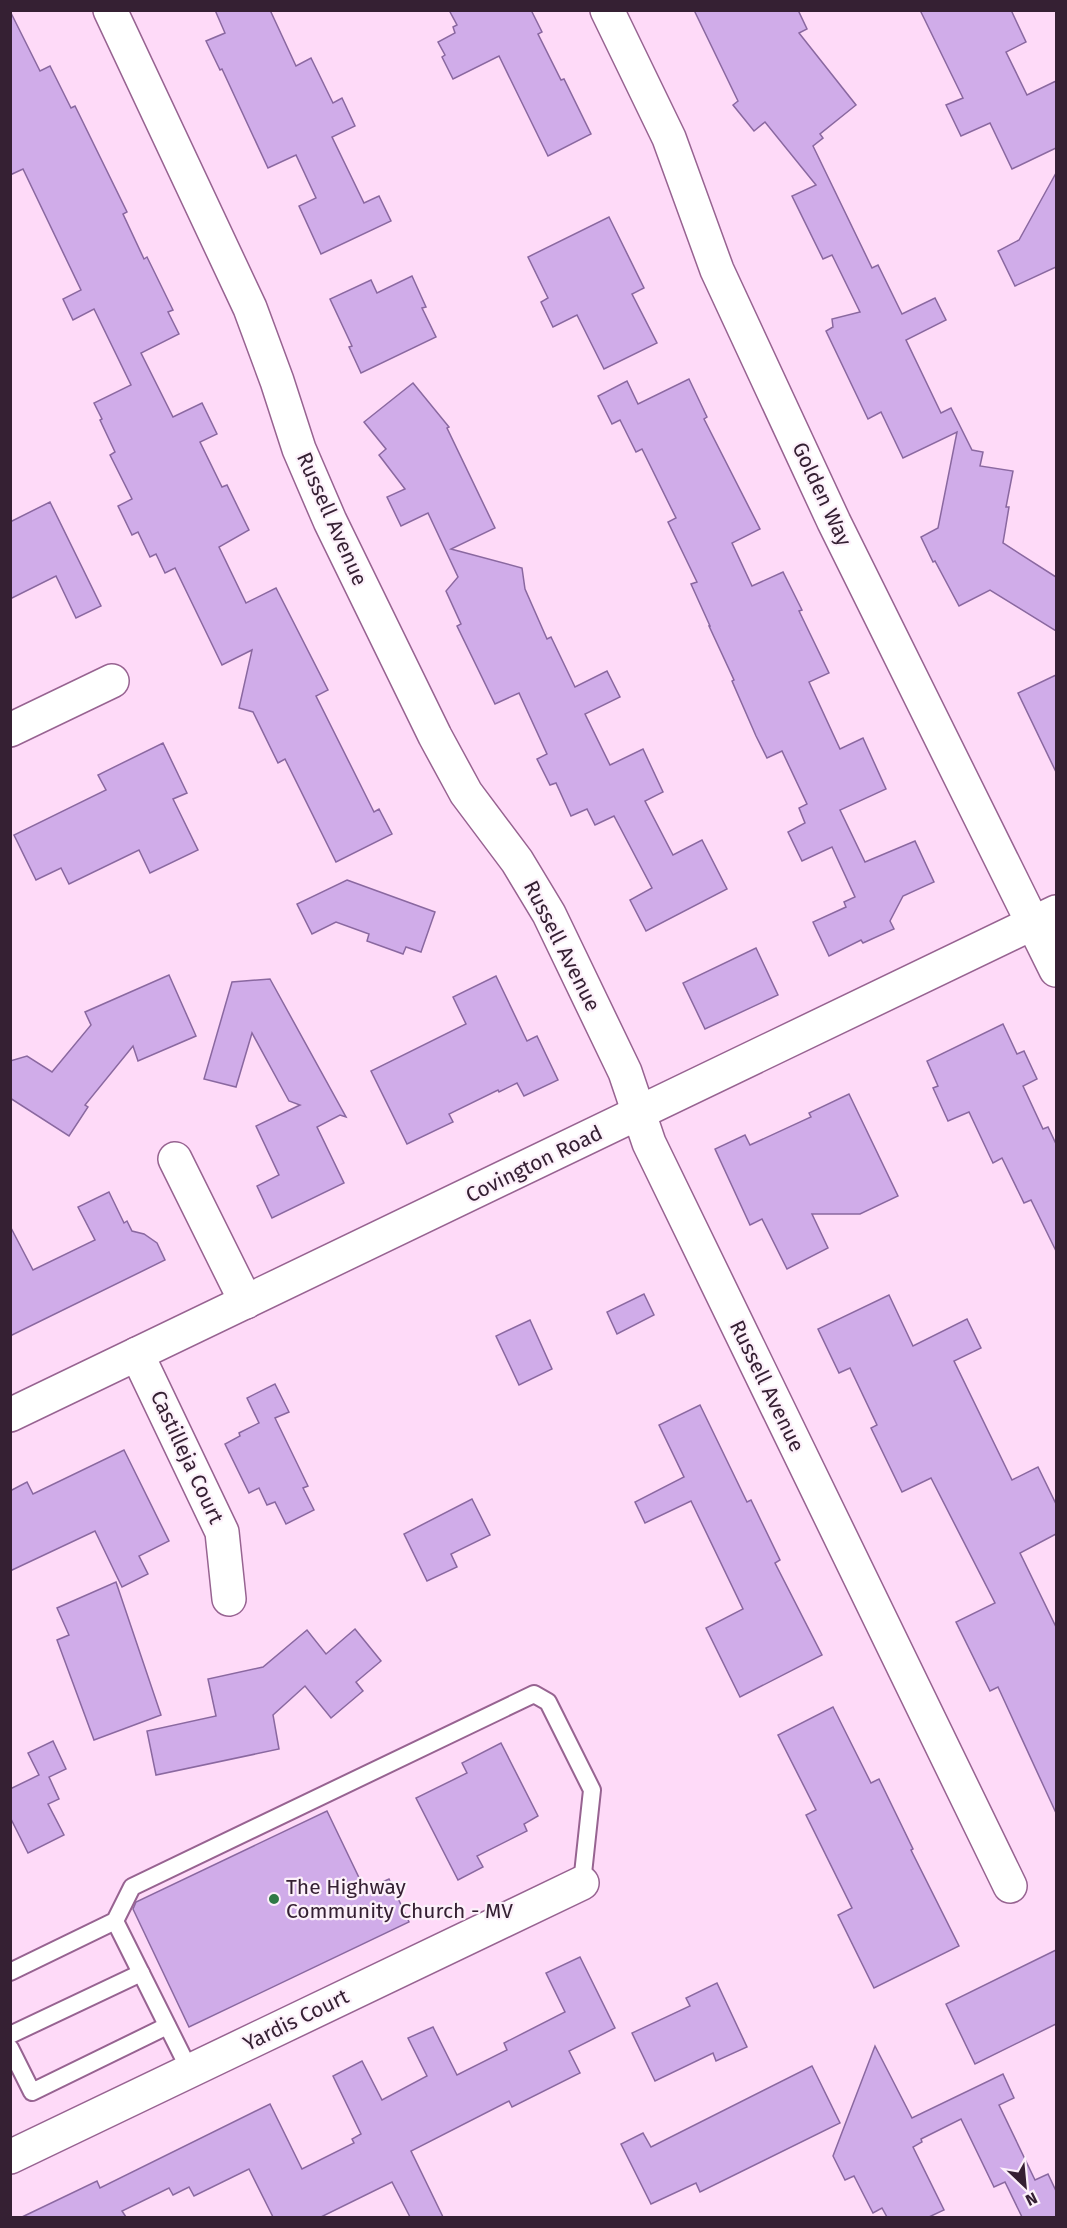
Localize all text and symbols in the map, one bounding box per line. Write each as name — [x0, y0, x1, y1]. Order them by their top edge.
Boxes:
street label: Golden Way — [787, 438, 858, 551]
street label: Russell Avenue — [291, 448, 373, 590]
street label: Russell Avenue — [518, 876, 606, 1016]
street label: Covington Road — [461, 1120, 607, 1208]
street label: Russell Avenue — [724, 1316, 810, 1456]
street label: Castilleja Court — [145, 1386, 229, 1528]
place label: The Highway Community Church - MV — [286, 1874, 513, 1924]
marker: The Highway Community Church - MV — [267, 1892, 281, 1906]
street label: Yardis Court — [239, 1983, 353, 2057]
north arrow — [995, 2156, 1055, 2216]
text: N — [1022, 2188, 1040, 2210]

